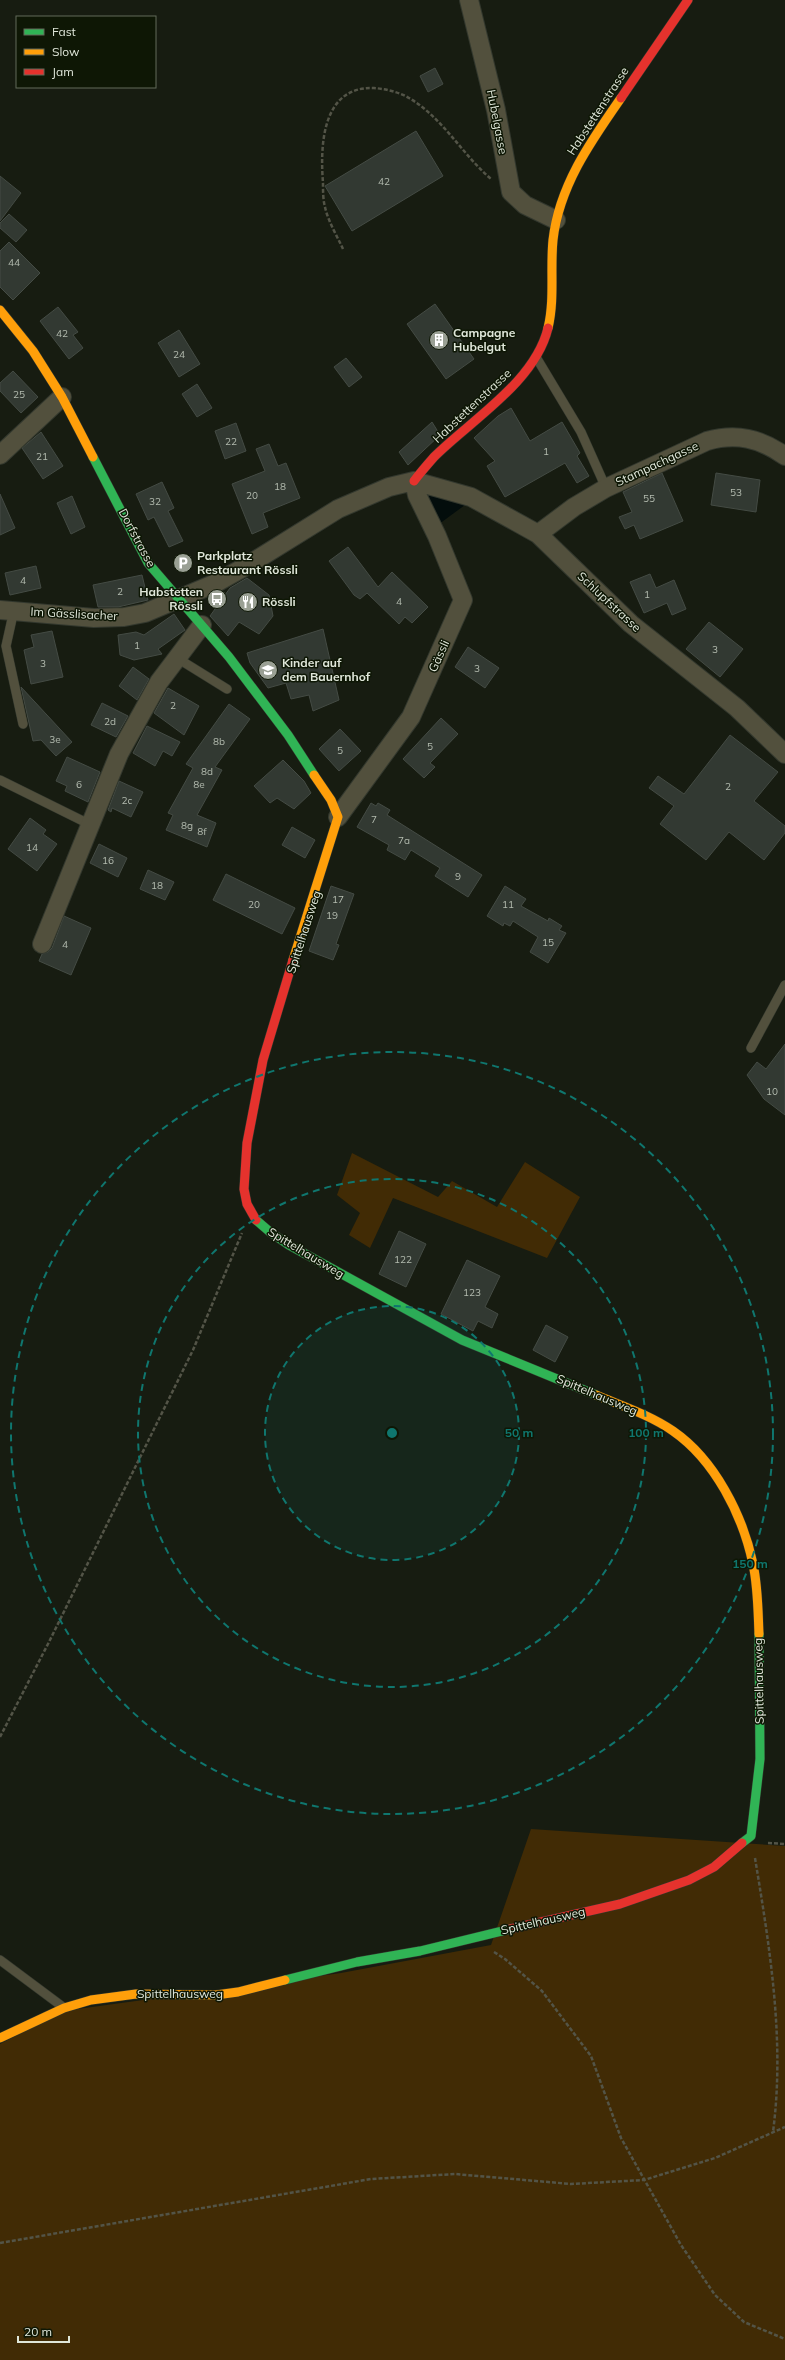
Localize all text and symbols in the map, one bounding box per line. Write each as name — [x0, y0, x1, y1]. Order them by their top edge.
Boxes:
legend — [16, 16, 156, 88]
text: Fast — [52, 24, 76, 39]
text: Slow — [52, 44, 80, 59]
text: Jam — [52, 64, 74, 79]
street label: Habstettenstrasse — [564, 64, 632, 158]
street label: Hubelgasse — [484, 88, 511, 156]
house number: 42 — [378, 175, 390, 188]
house number: 44 — [8, 256, 20, 269]
place label: Campagne Hubelgut — [453, 325, 516, 354]
house number: 42 — [56, 327, 68, 340]
building icon: Campagne Hubelgut — [428, 329, 450, 351]
house number: 24 — [173, 348, 185, 361]
street label: Habstettenstrasse — [429, 365, 514, 446]
house number: 25 — [13, 388, 25, 401]
house number: 22 — [225, 435, 237, 448]
street label: Stampachgasse — [613, 438, 701, 489]
house number: 1 — [543, 445, 549, 458]
house number: 21 — [36, 450, 48, 463]
house number: 18 — [274, 480, 286, 493]
house number: 53 — [730, 486, 742, 499]
house number: 20 — [246, 489, 258, 502]
house number: 55 — [643, 492, 655, 505]
house number: 32 — [149, 495, 161, 508]
street label: Dorfstrasse — [116, 506, 159, 570]
place label: Parkplatz Restaurant Rössli — [197, 548, 298, 577]
parking icon: Parkplatz Restaurant Rössli — [172, 552, 194, 574]
street label: Schlupfstrasse — [574, 568, 644, 635]
house number: 4 — [20, 574, 26, 587]
place label: Habstetten Rössli — [139, 584, 203, 613]
house number: 2 — [117, 585, 123, 598]
bus stop icon: Habstetten Rössli — [206, 588, 228, 610]
house number: 1 — [644, 588, 650, 601]
restaurant icon: Rössli — [237, 591, 259, 613]
place label: Rössli — [262, 594, 296, 609]
house number: 4 — [396, 595, 402, 608]
street label: Im Gässlisacher — [30, 604, 119, 623]
street label: Gässli — [425, 637, 452, 674]
house number: 1 — [134, 639, 140, 652]
house number: 3 — [712, 643, 718, 656]
place label: Kinder auf dem Bauernhof — [282, 655, 371, 684]
house number: 3 — [40, 657, 46, 670]
school or university icon: Kinder auf dem Bauernhof — [257, 659, 279, 681]
house number: 3 — [474, 662, 480, 675]
house number: 2 — [170, 699, 176, 712]
house number: 2d — [104, 715, 116, 728]
house number: 3e — [49, 733, 61, 746]
house number: 8b — [213, 735, 225, 748]
house number: 5 — [427, 740, 433, 753]
house number: 5 — [337, 744, 343, 757]
house number: 8d — [201, 765, 213, 778]
house number: 6 — [76, 778, 82, 791]
house number: 8e — [193, 778, 205, 791]
house number: 2 — [725, 780, 731, 793]
house number: 2c — [122, 794, 133, 807]
house number: 7 — [371, 813, 377, 826]
house number: 8g — [181, 819, 193, 832]
house number: 8f — [197, 825, 207, 838]
house number: 7a — [398, 834, 410, 847]
house number: 14 — [26, 841, 38, 854]
house number: 16 — [102, 854, 114, 867]
house number: 9 — [455, 870, 461, 883]
house number: 18 — [151, 879, 163, 892]
street label: Spittelhausweg — [283, 889, 324, 975]
house number: 17 — [332, 893, 344, 906]
house number: 20 — [248, 898, 260, 911]
house number: 11 — [502, 898, 514, 911]
house number: 19 — [326, 909, 338, 922]
house number: 15 — [542, 936, 554, 949]
house number: 4 — [62, 938, 68, 951]
house number: 10 — [766, 1085, 778, 1098]
street label: Spittelhausweg — [265, 1224, 347, 1281]
house number: 122 — [394, 1253, 412, 1266]
house number: 123 — [463, 1286, 481, 1299]
street label: Spittelhausweg — [555, 1371, 640, 1418]
text: 50 m — [505, 1425, 533, 1440]
text: 100 m — [628, 1425, 664, 1440]
centre of rings — [385, 1426, 399, 1440]
text: 150 m — [732, 1556, 768, 1571]
street label: Spittelhausweg — [750, 1638, 767, 1724]
street label: Spittelhausweg — [499, 1904, 587, 1938]
street label: Spittelhausweg — [137, 1986, 223, 2001]
scale bar — [18, 2318, 69, 2344]
text: 20 m — [24, 2324, 52, 2339]

